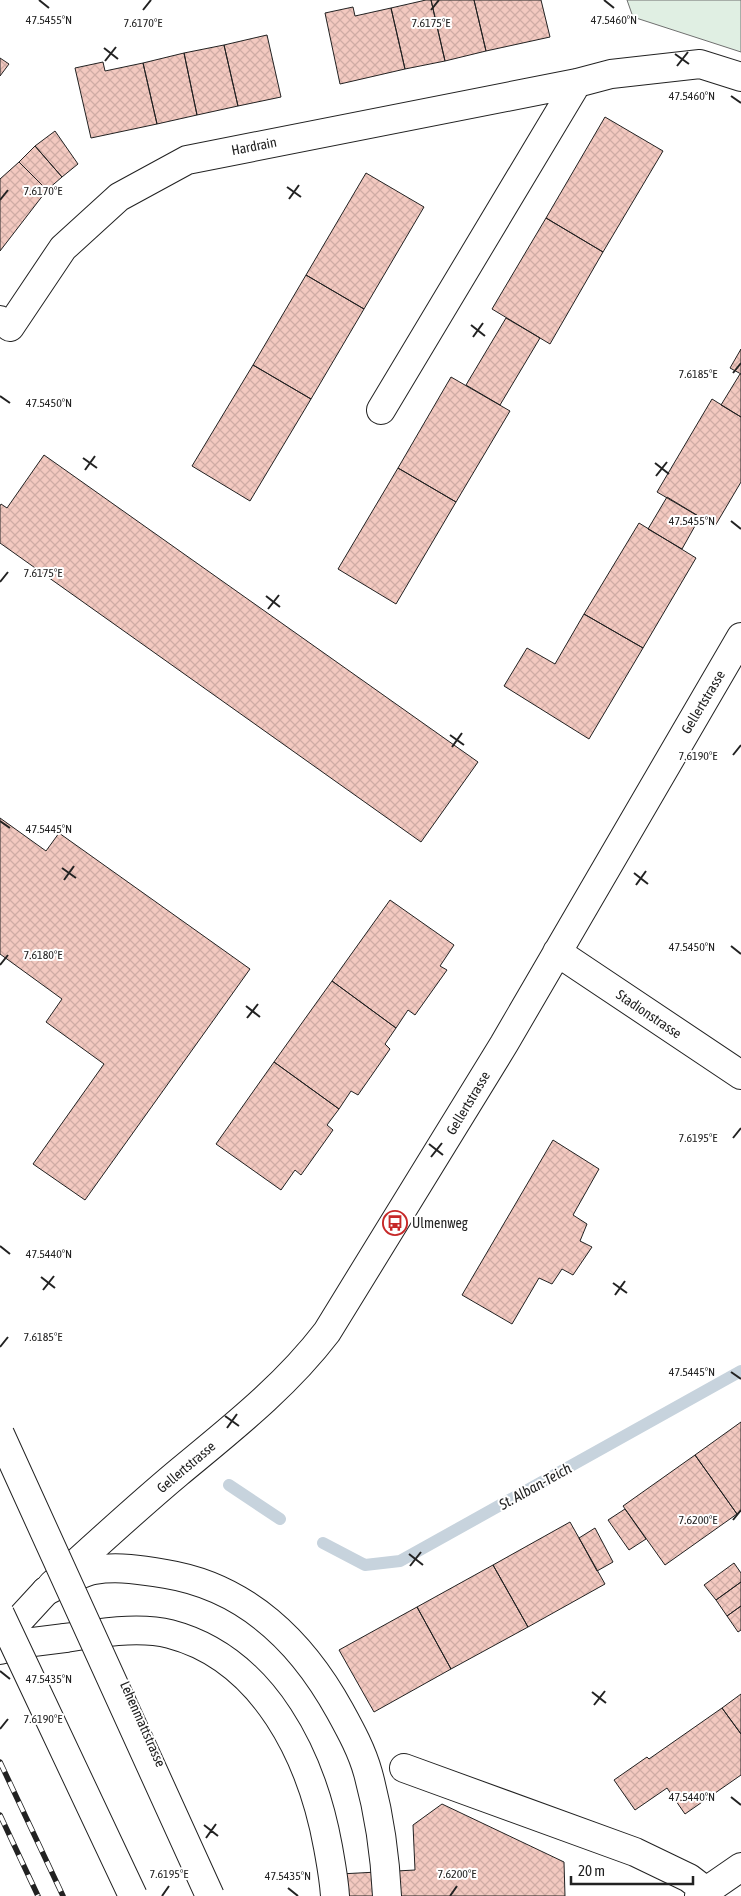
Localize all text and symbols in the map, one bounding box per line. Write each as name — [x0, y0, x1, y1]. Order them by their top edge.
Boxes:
text: 47.5455°N — [26, 13, 72, 27]
text: 47.5460°N — [591, 13, 637, 27]
text: 7.6170°E — [124, 16, 162, 30]
text: 7.6175°E — [412, 16, 450, 30]
text: 47.5460°N — [669, 89, 715, 103]
street label: Hardrain — [230, 134, 278, 158]
text: 7.6170°E — [24, 184, 62, 198]
text: 7.6185°E — [679, 367, 717, 381]
text: 47.5450°N — [26, 396, 72, 410]
text: 47.5455°N — [669, 514, 715, 528]
text: 7.6175°E — [24, 566, 62, 580]
street label: Gellertstrasse — [678, 667, 728, 737]
text: 7.6190°E — [679, 749, 717, 763]
text: 47.5445°N — [26, 822, 72, 836]
text: 47.5450°N — [669, 940, 715, 954]
text: 7.6180°E — [24, 948, 62, 962]
street label: Stadionstrasse — [613, 986, 685, 1042]
street label: Gellertstrasse — [443, 1068, 493, 1138]
text: 7.6195°E — [679, 1131, 717, 1145]
bus stop icon: Ulmenweg — [382, 1210, 408, 1236]
place label: Ulmenweg — [412, 1215, 468, 1231]
text: 47.5440°N — [26, 1247, 72, 1261]
text: 7.6185°E — [24, 1330, 62, 1344]
text: 47.5445°N — [669, 1365, 715, 1379]
street label: Gellertstrasse — [154, 1438, 218, 1496]
water label: St. Alban-Teich — [495, 1459, 574, 1513]
text: 7.6200°E — [679, 1513, 717, 1527]
text: 47.5435°N — [26, 1672, 72, 1686]
street label: Lehenmattstrasse — [117, 1679, 169, 1769]
text: 7.6190°E — [24, 1712, 62, 1726]
text: 47.5440°N — [669, 1790, 715, 1804]
scale bar — [571, 1854, 694, 1886]
text: 20 m — [578, 1862, 605, 1879]
text: 7.6195°E — [150, 1867, 188, 1881]
text: 7.6200°E — [438, 1867, 476, 1881]
text: 47.5435°N — [265, 1869, 311, 1883]

